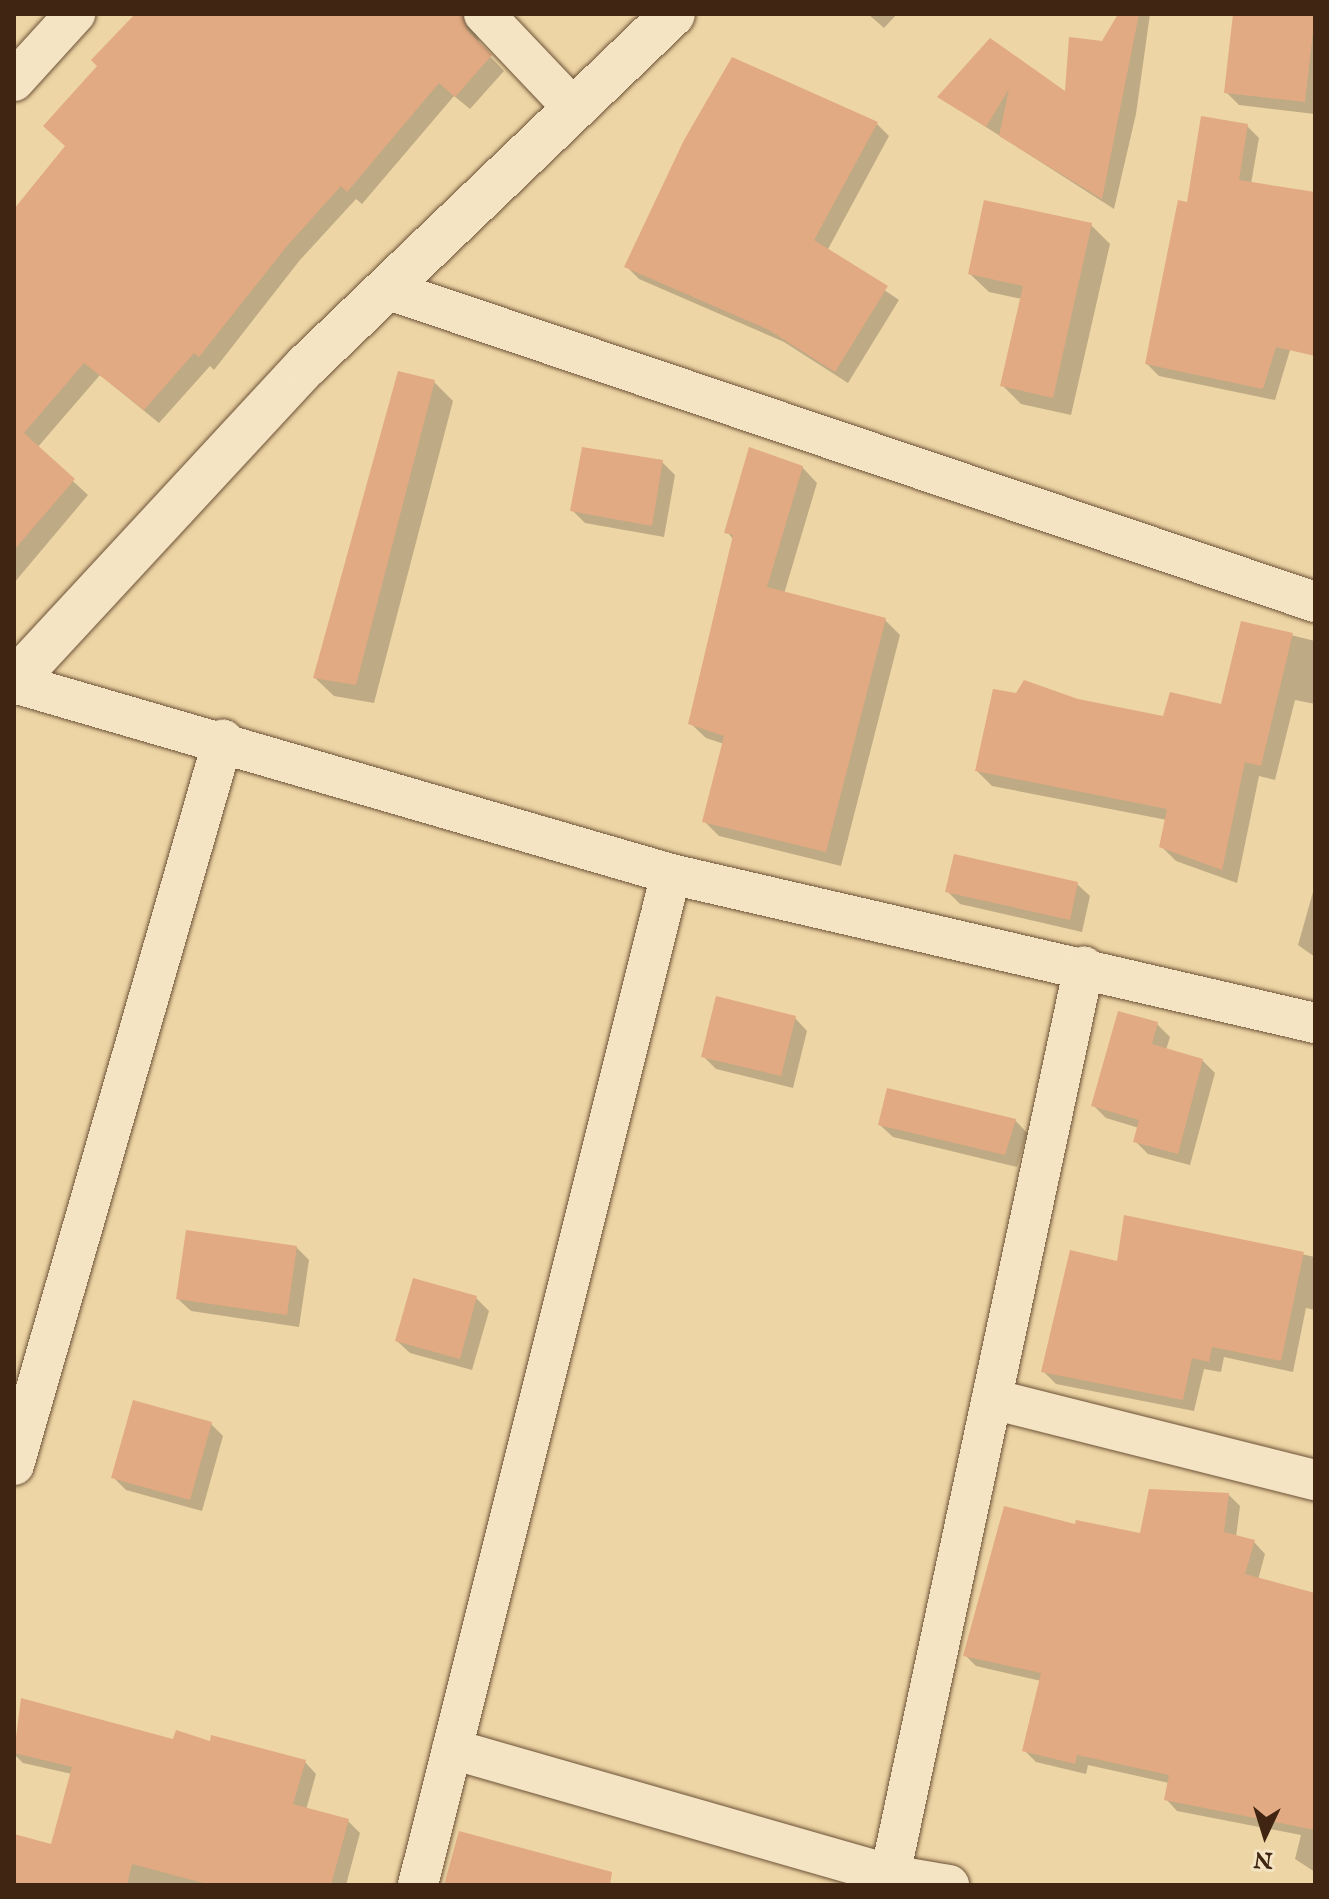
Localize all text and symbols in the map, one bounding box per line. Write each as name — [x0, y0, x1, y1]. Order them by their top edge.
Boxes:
north arrow — [1225, 1795, 1305, 1875]
text: N — [1253, 1844, 1274, 1874]

